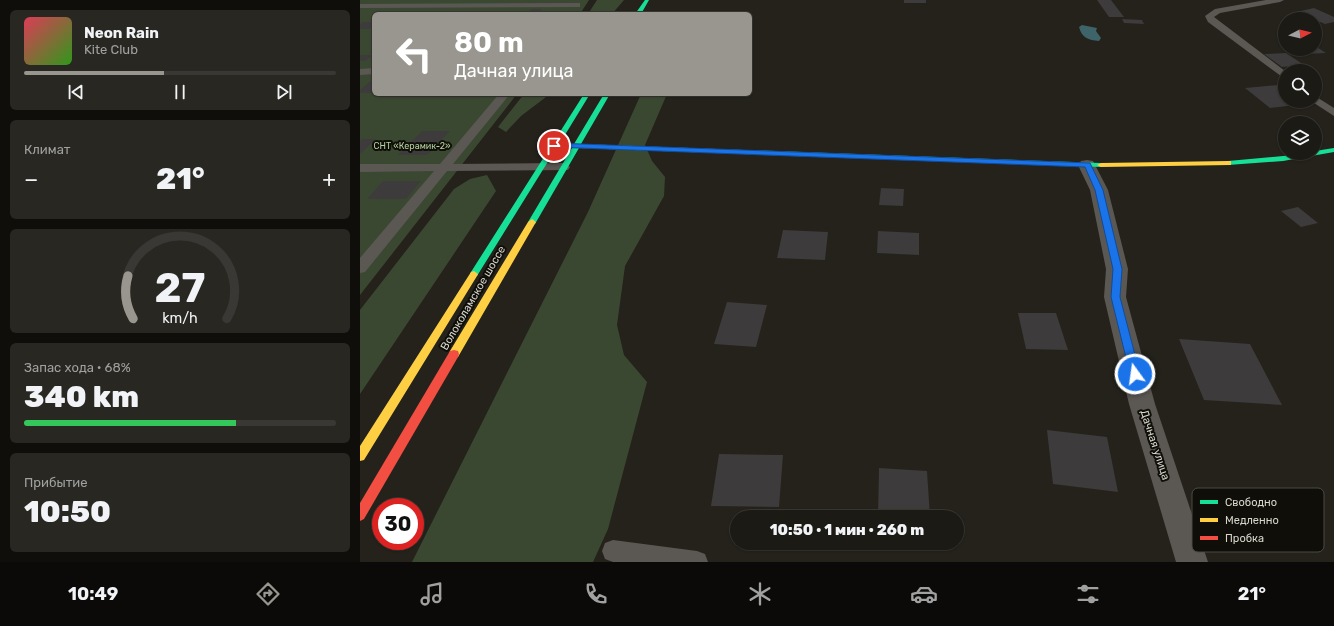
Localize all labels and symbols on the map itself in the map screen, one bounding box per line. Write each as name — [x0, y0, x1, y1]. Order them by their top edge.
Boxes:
north arrow — [1278, 12, 1322, 56]
pin — [537, 129, 571, 163]
park label: СНТ «Керамик-2» — [374, 141, 451, 151]
street label: Волоколамское шоссе — [438, 244, 508, 352]
position arrow — [1114, 353, 1156, 395]
street label: Дачная улица — [1138, 408, 1172, 482]
legend — [1192, 488, 1324, 552]
text: Свободно — [1225, 496, 1277, 509]
speed limit sign: 30 — [372, 498, 424, 550]
text: Медленно — [1225, 514, 1279, 527]
text: Пробка — [1225, 532, 1264, 545]

